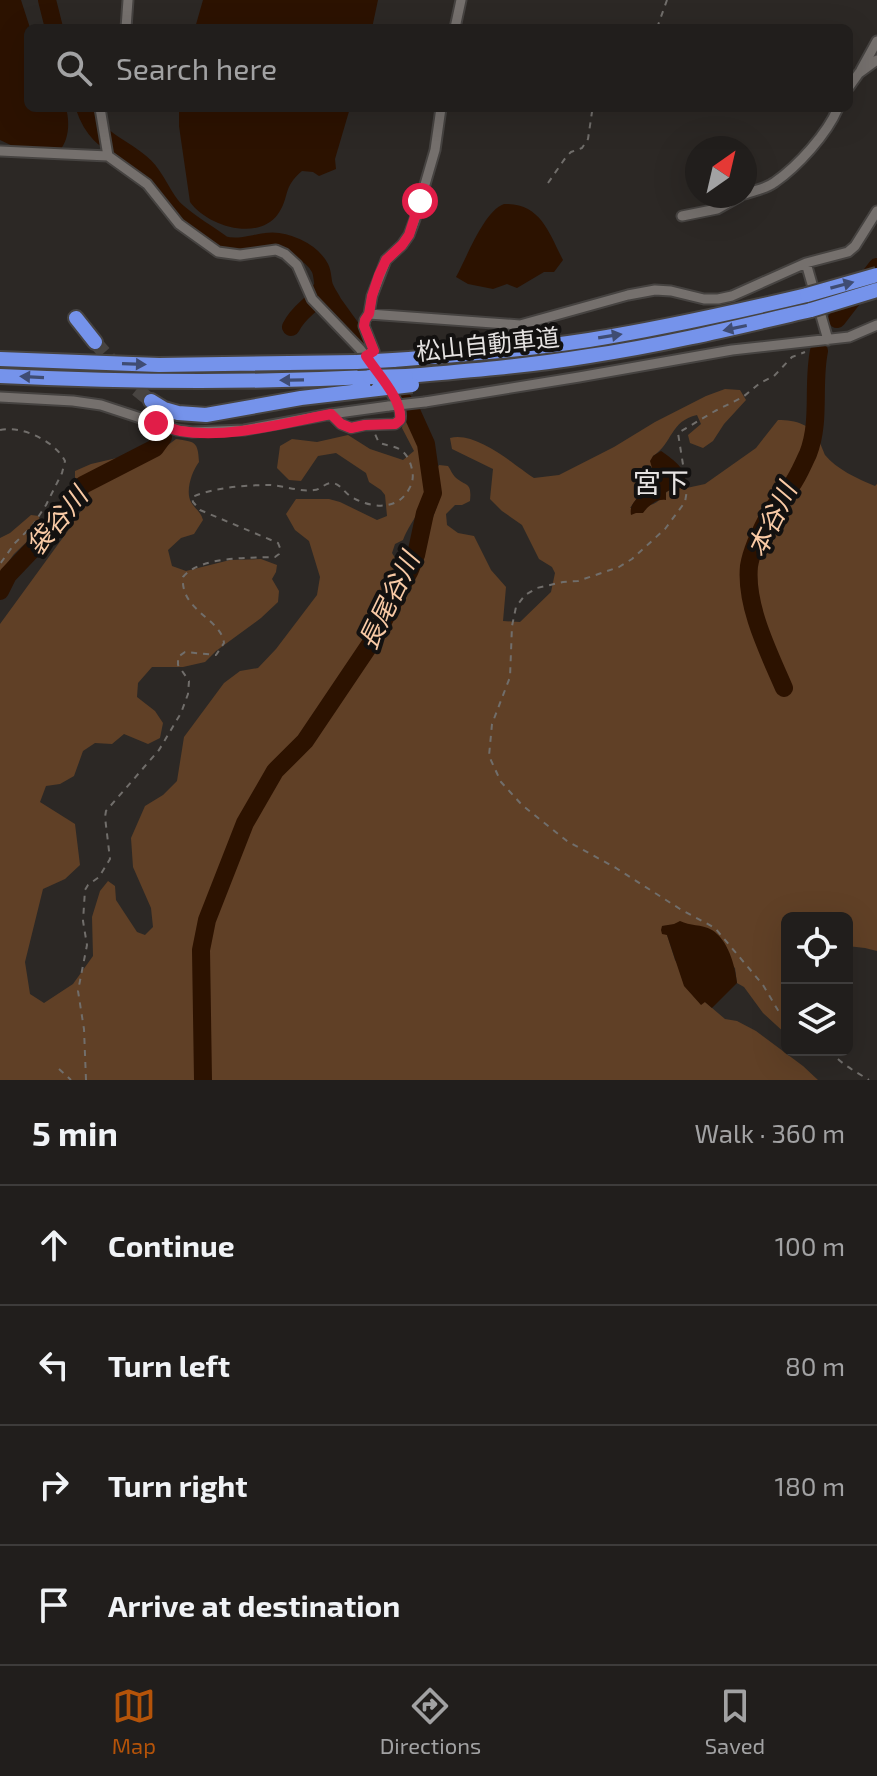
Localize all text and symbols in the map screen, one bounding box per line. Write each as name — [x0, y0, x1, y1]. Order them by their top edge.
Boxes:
search box — [24, 24, 853, 112]
icon: search — [52, 46, 96, 90]
text: Search here — [116, 50, 277, 86]
north arrow — [685, 136, 757, 208]
route start — [402, 183, 438, 219]
one-way arrow — [829, 279, 854, 291]
street label: 松山自動車道 — [415, 322, 561, 365]
one-way arrow — [723, 322, 748, 335]
one-way arrow — [598, 330, 623, 342]
one-way arrow — [122, 358, 147, 371]
one-way arrow — [19, 371, 44, 384]
one-way arrow — [279, 374, 304, 387]
route end — [138, 405, 174, 441]
district label: 宮下 — [633, 465, 689, 499]
water label: 本谷川 — [740, 475, 803, 561]
water label: 袋谷川 — [19, 478, 95, 560]
water label: 長尾谷川 — [351, 544, 426, 654]
map controls — [781, 912, 853, 1056]
button: locate — [781, 912, 853, 984]
button: layers — [781, 984, 853, 1056]
text: 5 min — [32, 1112, 118, 1153]
text: Walk · 360 m — [694, 1117, 845, 1148]
icon: ahead — [32, 1223, 76, 1267]
text: Continue — [108, 1227, 235, 1263]
text: 100 m — [775, 1230, 845, 1261]
icon: left — [32, 1343, 76, 1387]
text: Turn left — [108, 1347, 230, 1383]
text: 80 m — [785, 1350, 845, 1381]
icon: right — [32, 1463, 76, 1507]
text: Turn right — [108, 1467, 248, 1503]
text: 180 m — [775, 1470, 845, 1501]
icon: arrive — [32, 1583, 76, 1627]
text: Arrive at destination — [108, 1587, 400, 1623]
tab: Map — [112, 1684, 156, 1758]
tab: Directions — [380, 1684, 481, 1758]
tab: Saved — [705, 1684, 765, 1758]

